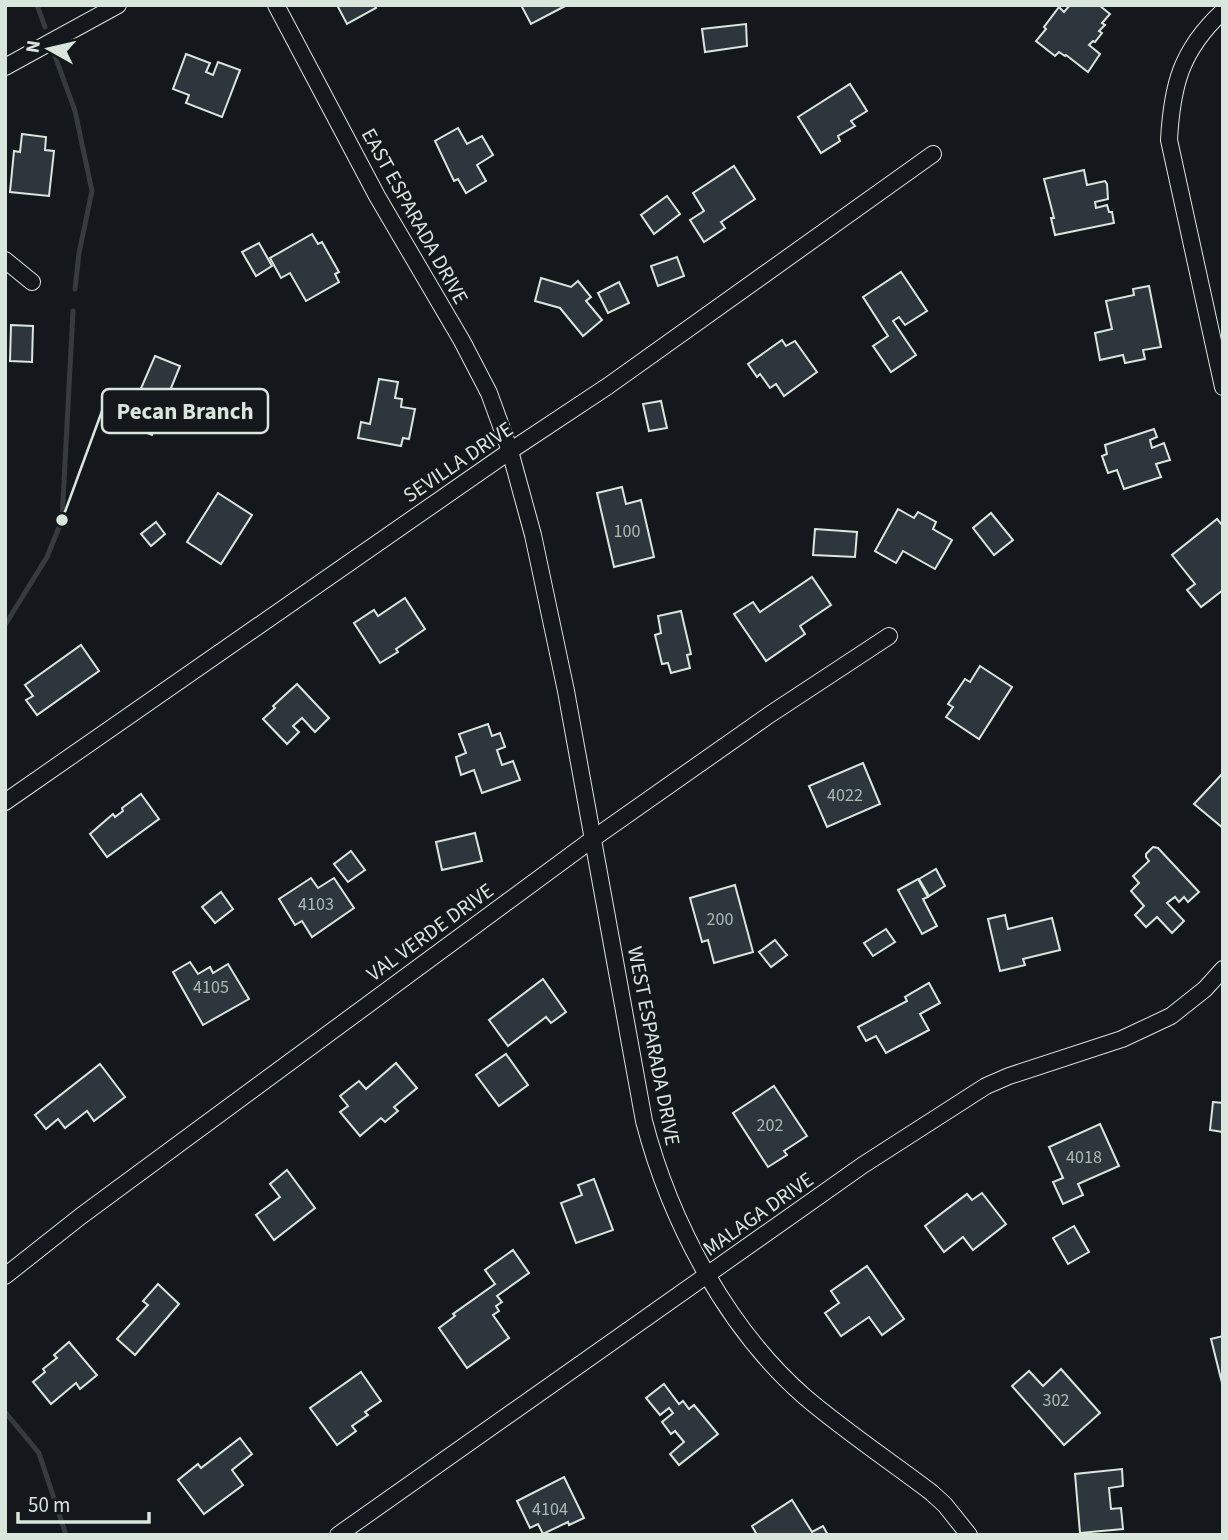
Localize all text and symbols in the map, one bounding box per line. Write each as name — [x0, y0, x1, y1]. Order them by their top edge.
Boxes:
north arrow — [14, 14, 84, 84]
text: N — [19, 39, 48, 55]
street label: EAST ESPARADA DRIVE — [354, 123, 476, 309]
callout: Pecan Branch — [102, 389, 268, 433]
text: Pecan Branch — [116, 395, 254, 428]
street label: SEVILLA DRIVE — [397, 414, 519, 510]
house number: 100 — [614, 519, 640, 544]
house number: 4022 — [827, 783, 863, 808]
street label: VAL VERDE DRIVE — [360, 876, 500, 988]
house number: 4103 — [298, 892, 334, 917]
house number: 200 — [707, 907, 733, 932]
street label: WEST ESPARADA DRIVE — [620, 944, 688, 1148]
house number: 4105 — [193, 975, 229, 1000]
house number: 202 — [757, 1113, 783, 1138]
house number: 4018 — [1066, 1145, 1102, 1170]
street label: MALAGA DRIVE — [697, 1165, 819, 1263]
house number: 302 — [1043, 1388, 1069, 1413]
scale bar — [18, 1480, 149, 1524]
text: 50 m — [28, 1490, 70, 1520]
house number: 4104 — [532, 1497, 568, 1522]

